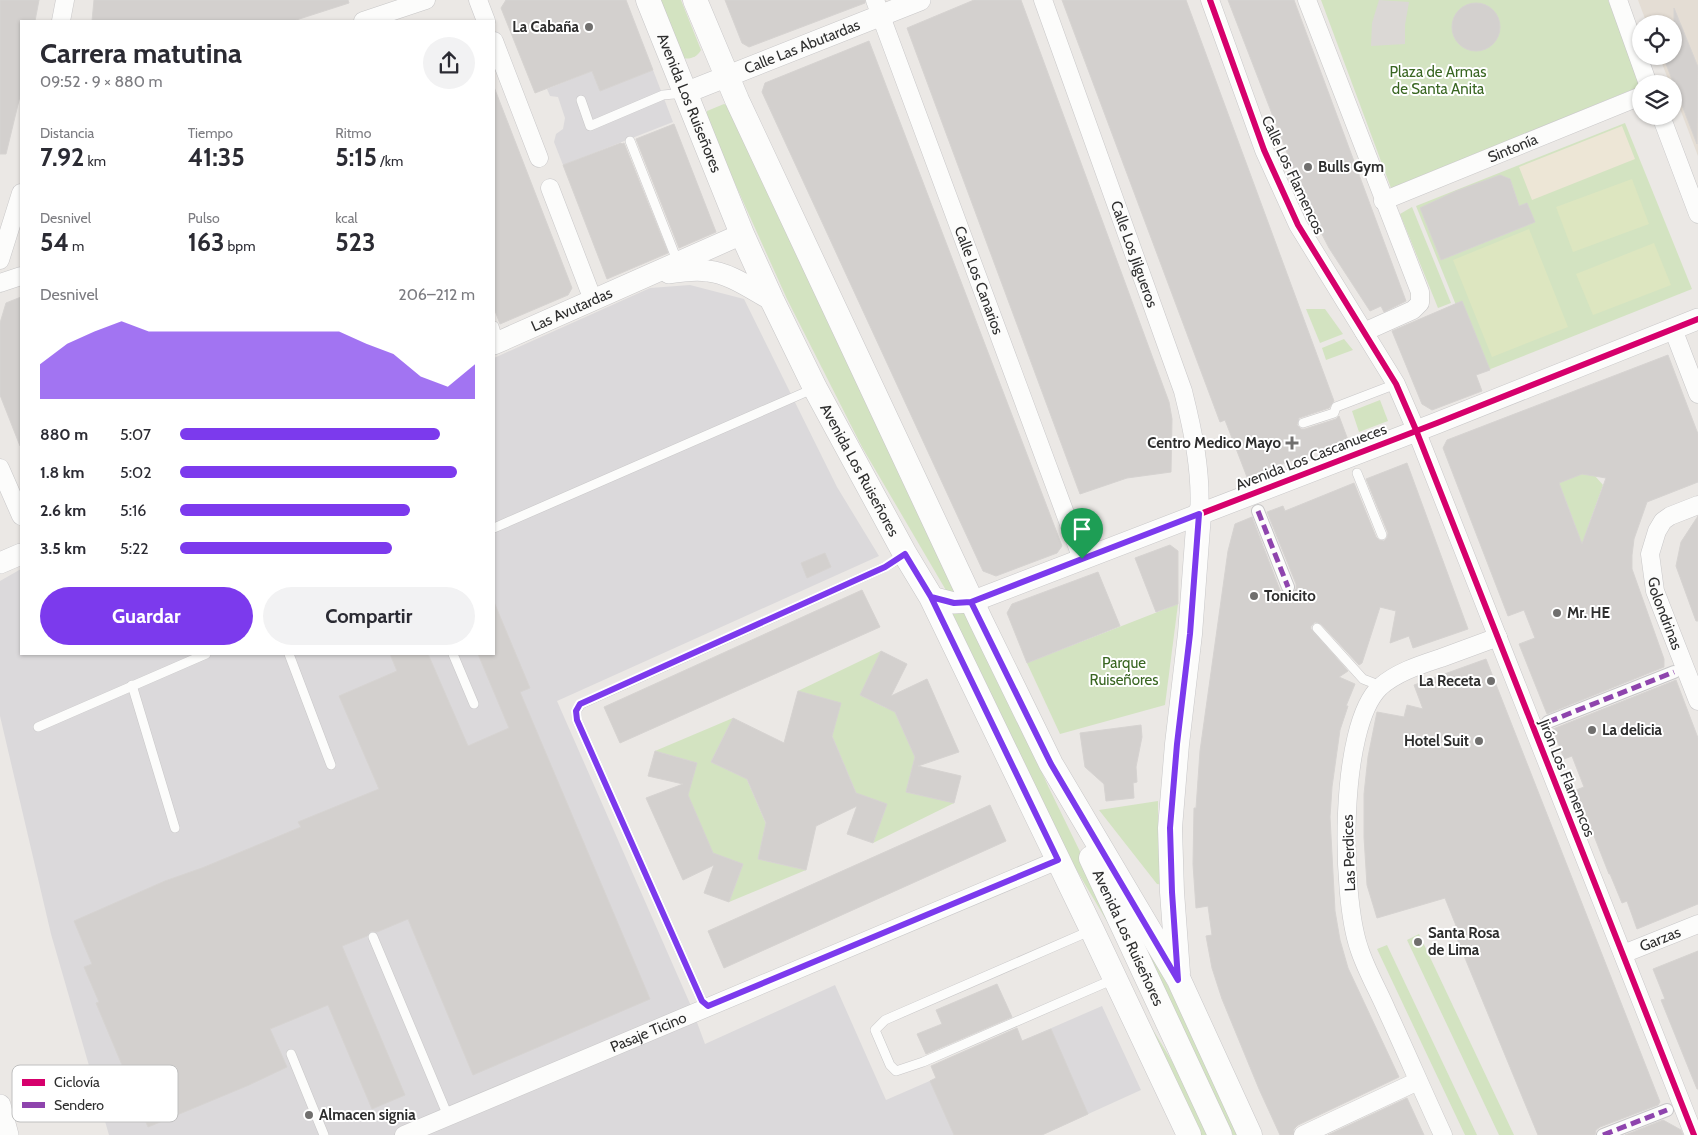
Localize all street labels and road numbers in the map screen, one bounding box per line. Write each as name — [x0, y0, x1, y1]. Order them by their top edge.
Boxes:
street label: Calle Las Abutardas — [742, 16, 863, 78]
street label: Avenida Los Ruiseñores — [653, 31, 725, 175]
street label: Calle Los Flamencos — [1258, 113, 1328, 237]
street label: Sintonía — [1485, 130, 1541, 166]
street label: Calle Los Jilgueros — [1107, 198, 1161, 310]
street label: Calle Los Canarios — [951, 224, 1007, 337]
street label: Las Avutardas — [528, 284, 615, 335]
street label: Avenida Los Ruiseñores — [816, 401, 903, 540]
street label: Avenida Los Cascanueces — [1233, 420, 1389, 494]
street label: Golondrinas — [1644, 576, 1686, 652]
street label: Jirón Los Flamencos — [1535, 715, 1599, 840]
street label: Las Perdices — [1339, 814, 1359, 892]
street label: Avenida Los Ruiseñores — [1089, 867, 1168, 1009]
street label: Garzas — [1637, 923, 1683, 955]
street label: Pasaje Ticino — [607, 1008, 689, 1056]

